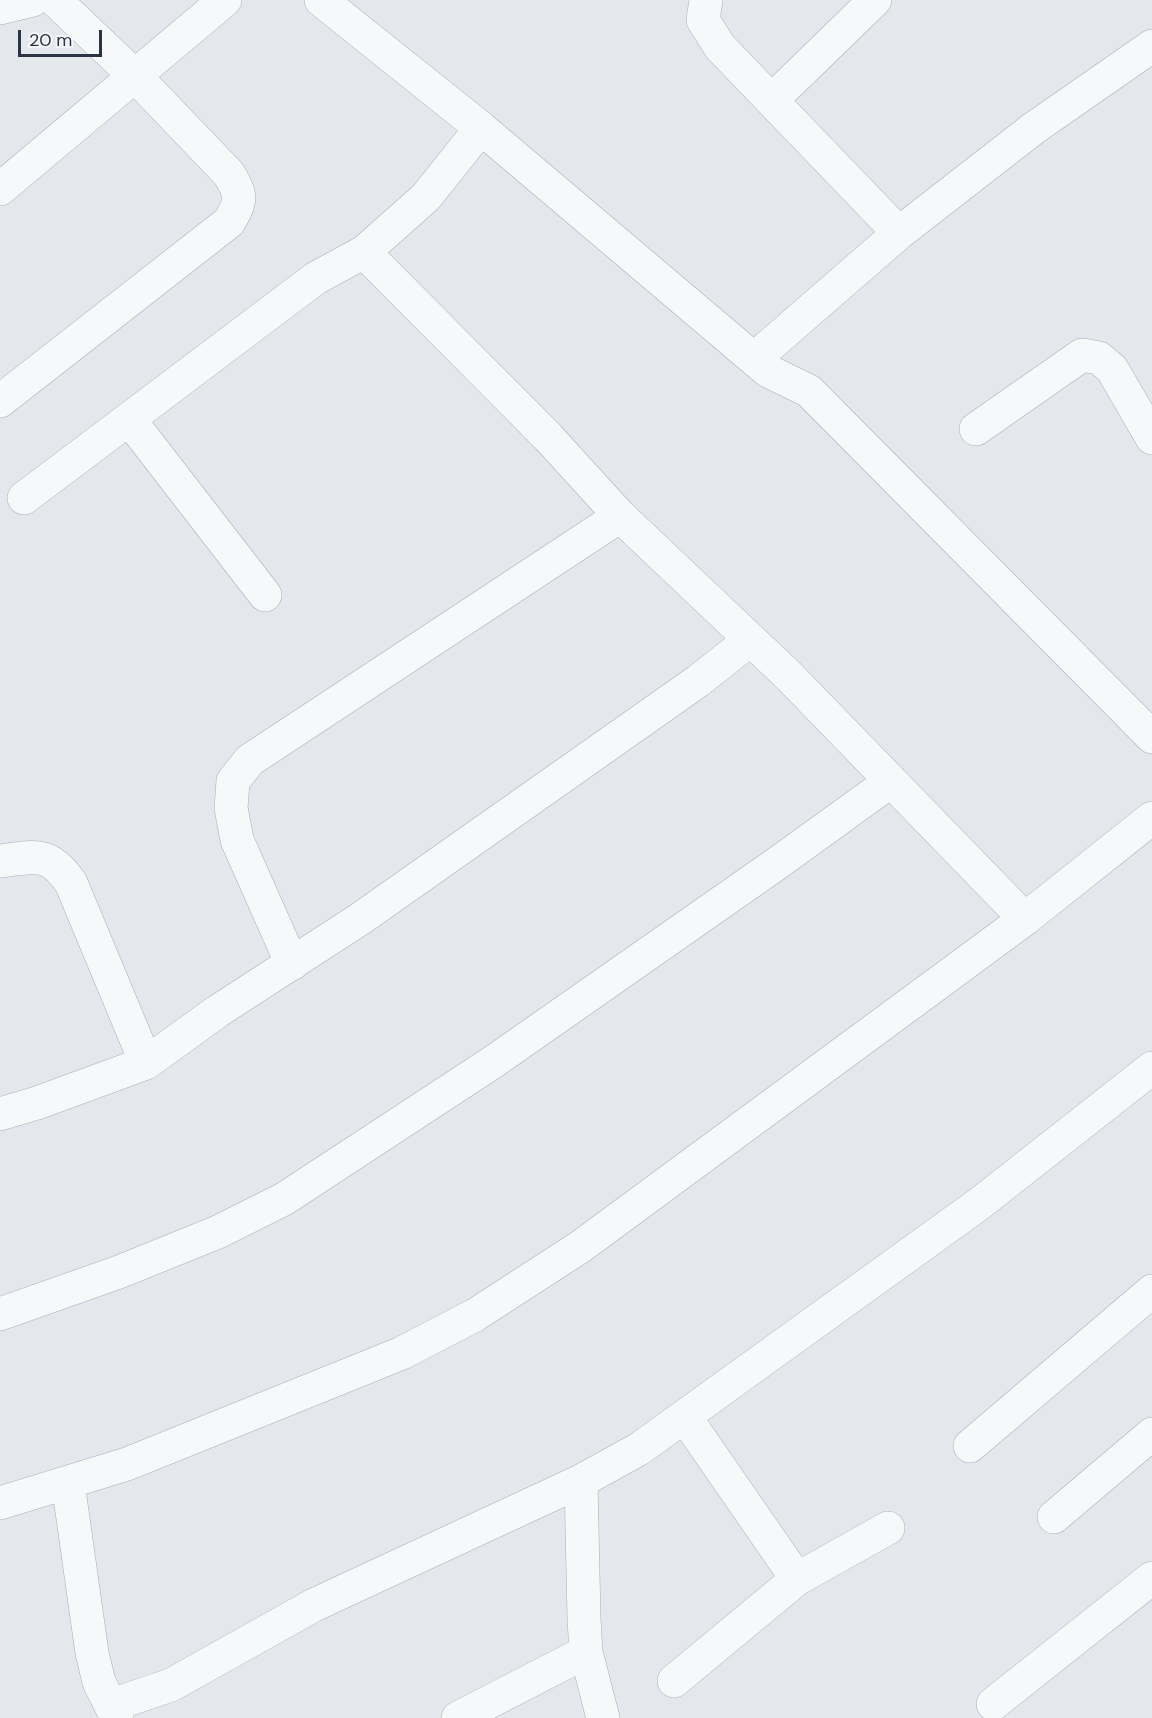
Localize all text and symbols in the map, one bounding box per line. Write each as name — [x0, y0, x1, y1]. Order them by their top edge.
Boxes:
scale bar — [21, 18, 105, 56]
text: 20 m — [29, 28, 72, 52]

